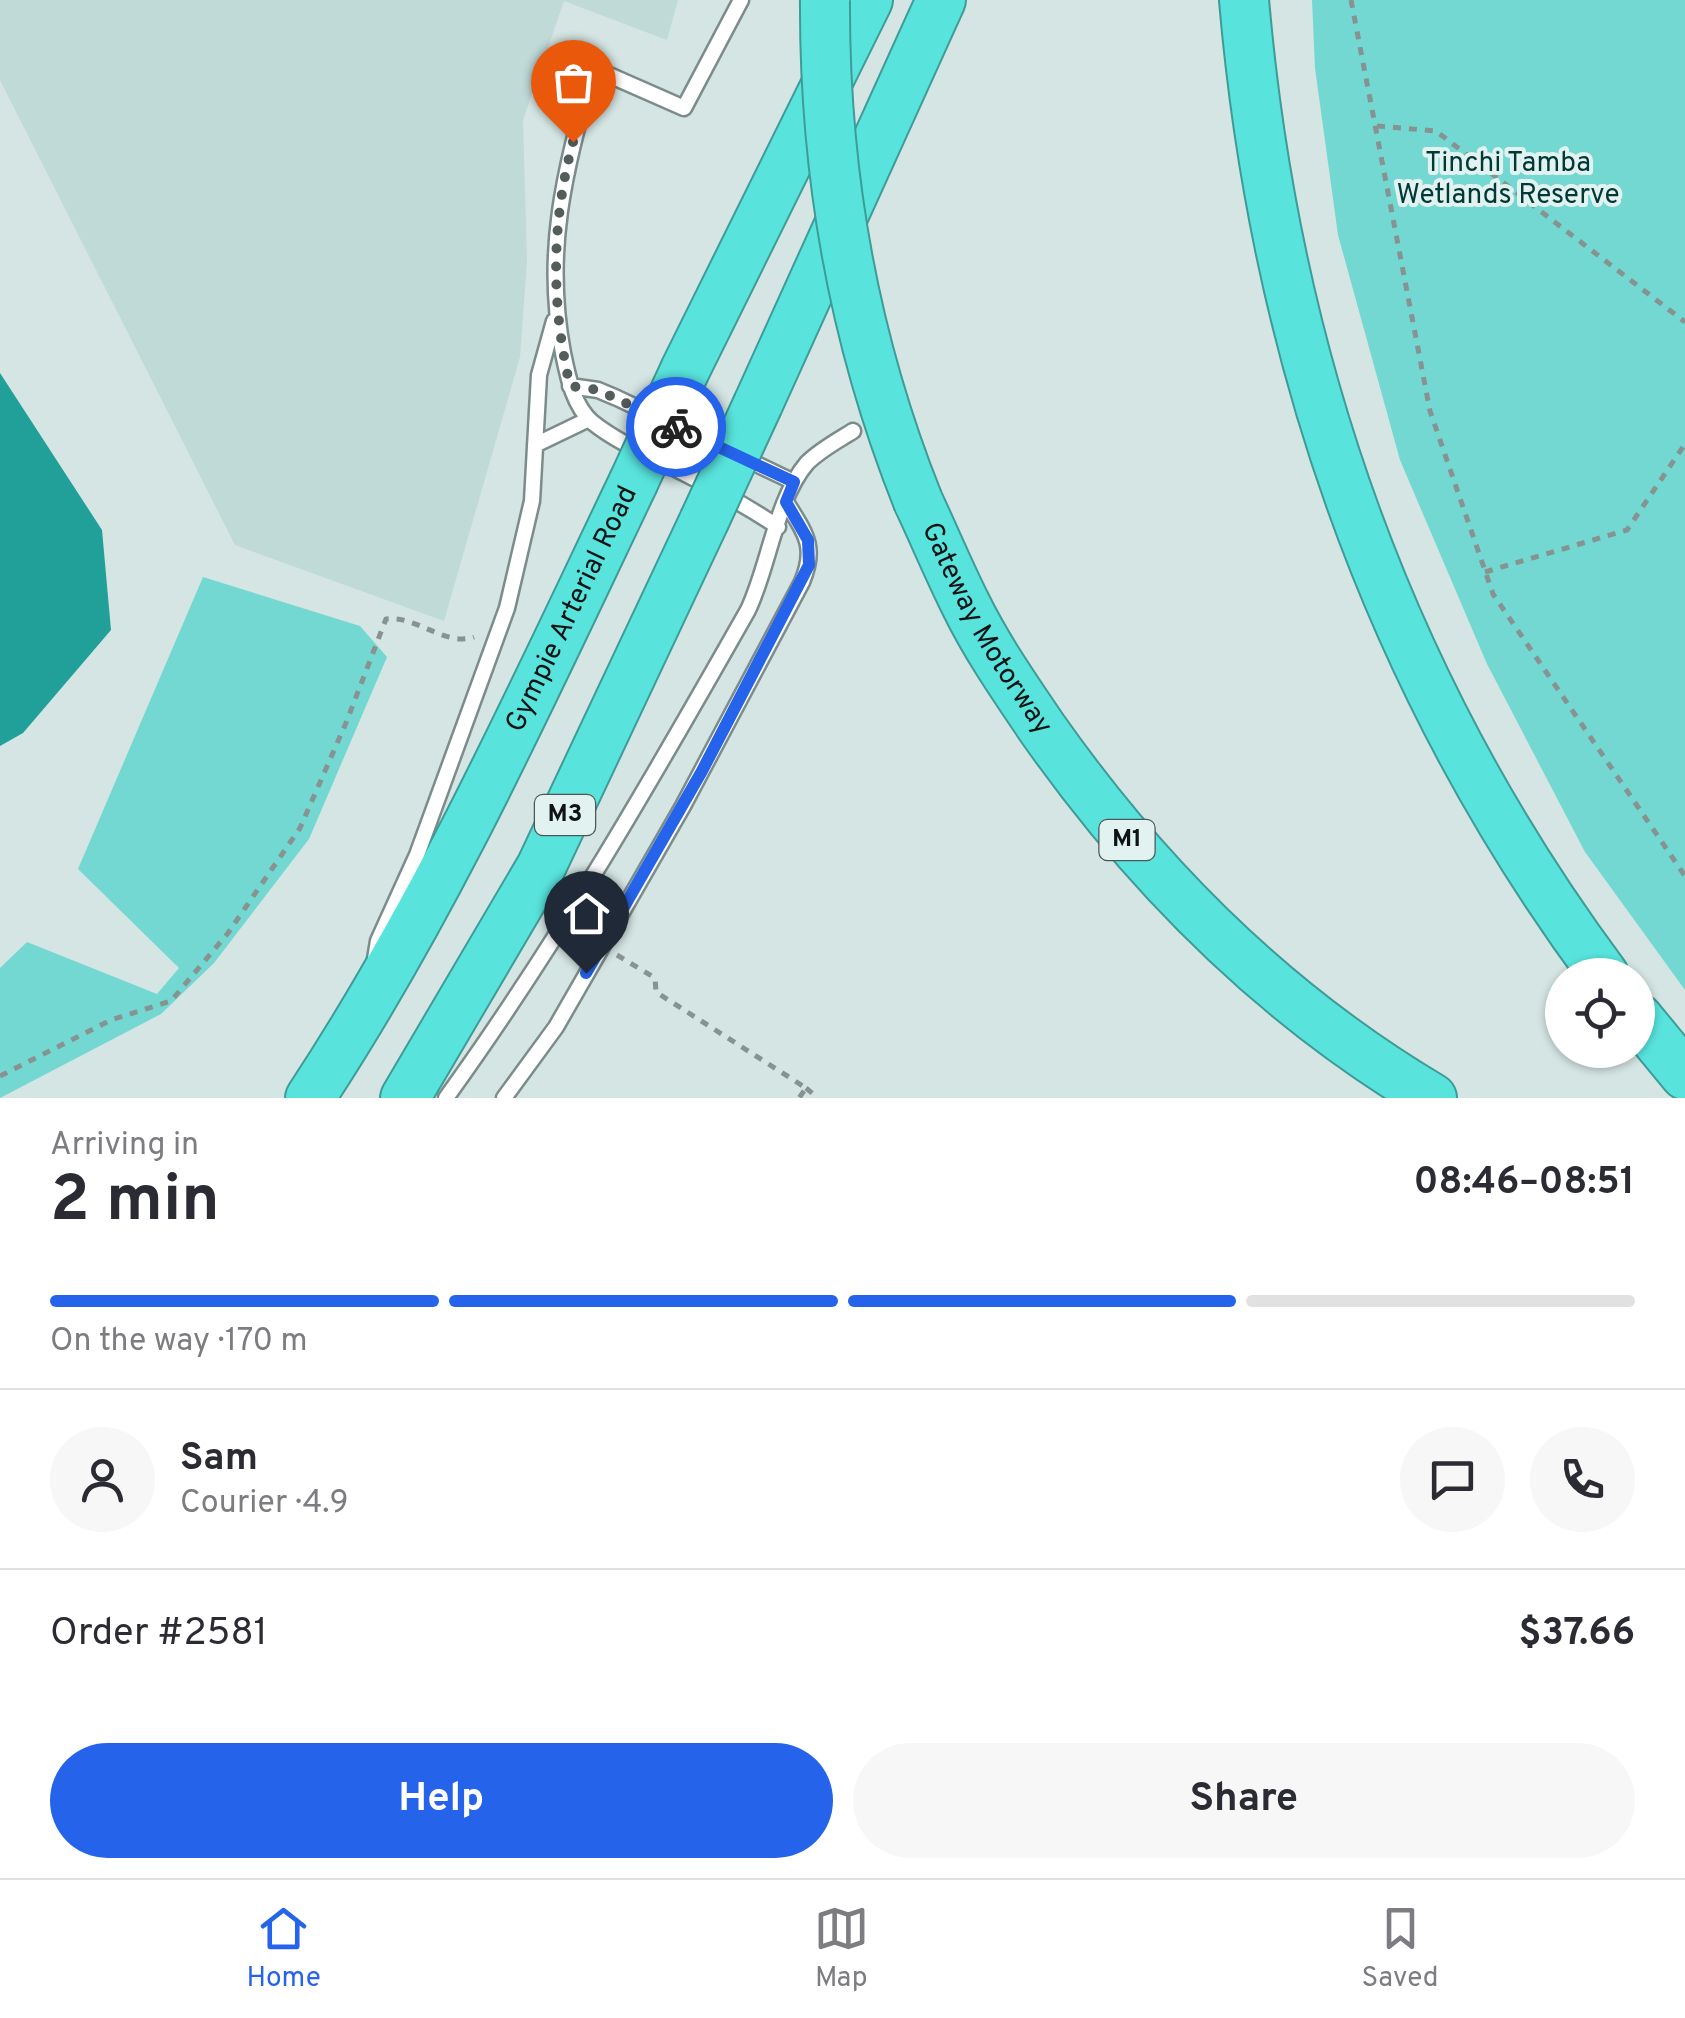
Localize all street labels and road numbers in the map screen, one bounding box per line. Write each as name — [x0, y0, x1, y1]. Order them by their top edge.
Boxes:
street label: Gympie Arterial Road — [498, 481, 647, 739]
street label: Gateway Motorway — [912, 517, 1060, 742]
road number: M3 — [535, 795, 595, 835]
road number: M1 — [1100, 820, 1154, 860]

